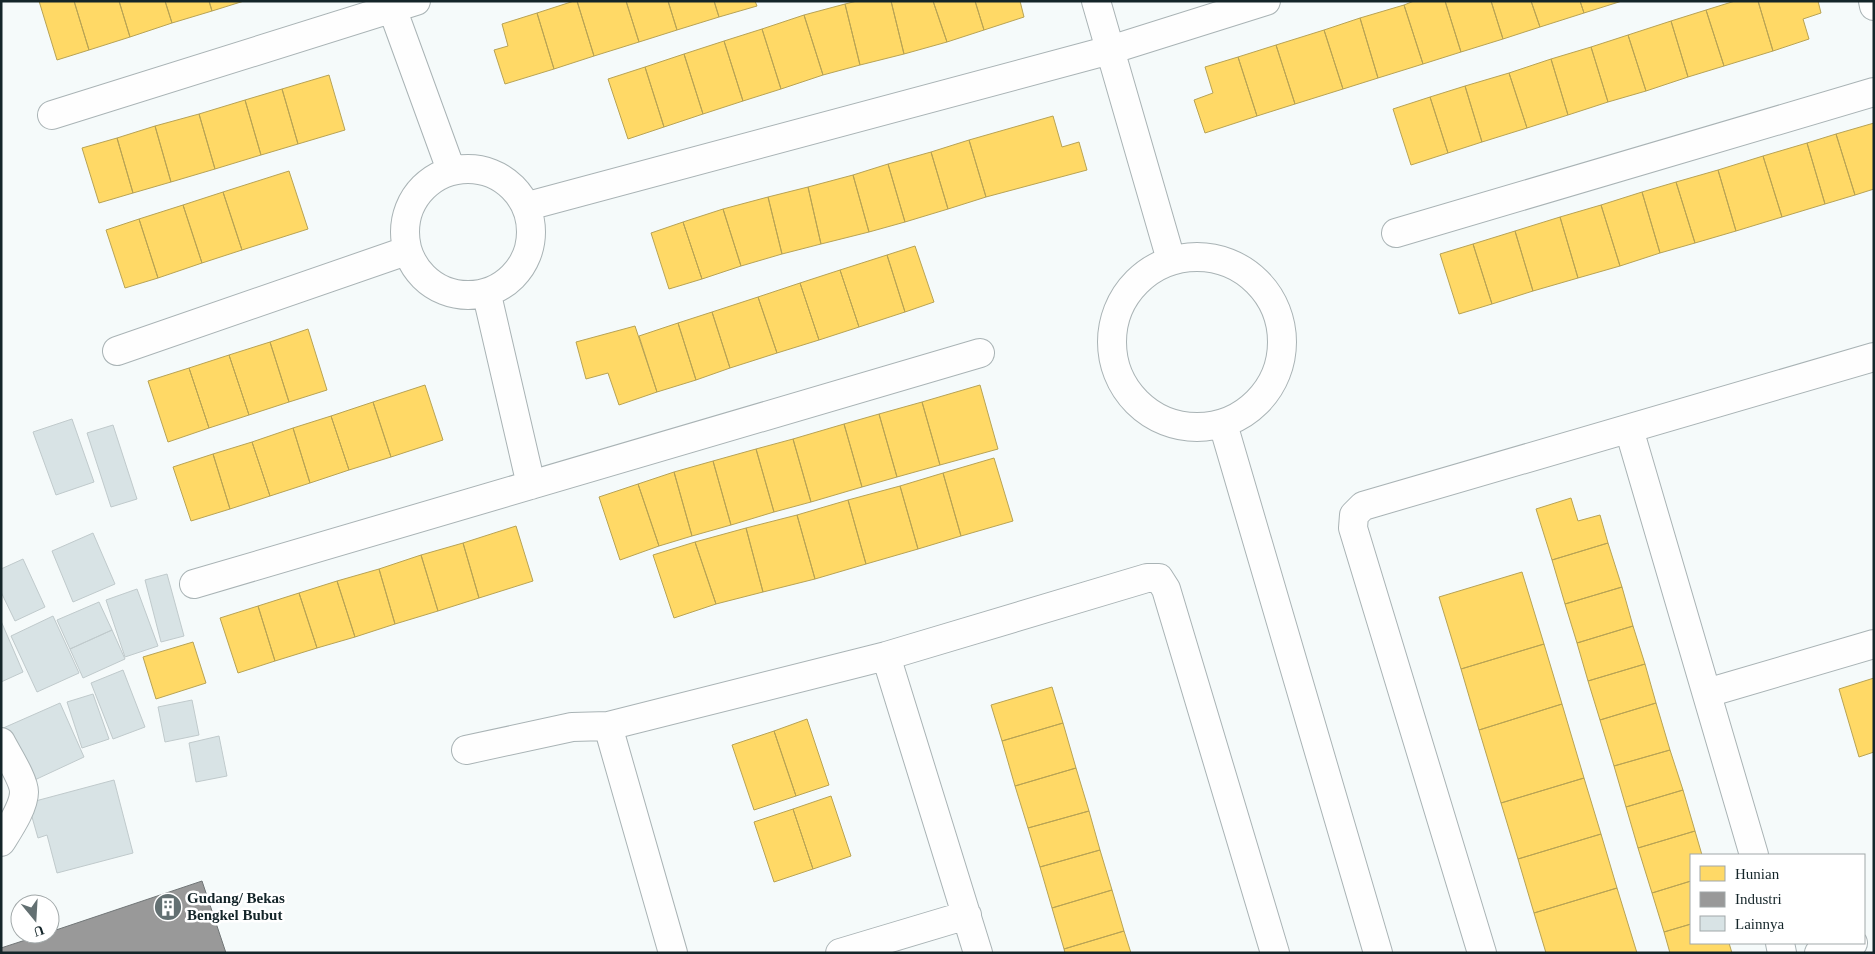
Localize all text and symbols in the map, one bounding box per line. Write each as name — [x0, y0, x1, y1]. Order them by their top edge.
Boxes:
legend — [1690, 854, 1865, 944]
text: Hunian — [1735, 866, 1780, 882]
place label: Gudang/ Bekas Bengkel Bubut — [187, 890, 285, 923]
text: Industri — [1735, 891, 1782, 907]
building icon: Gudang/ Bekas Bengkel Bubut — [153, 892, 183, 922]
north arrow — [10, 894, 60, 944]
text: Lainnya — [1735, 916, 1784, 932]
text: U — [32, 922, 46, 940]

